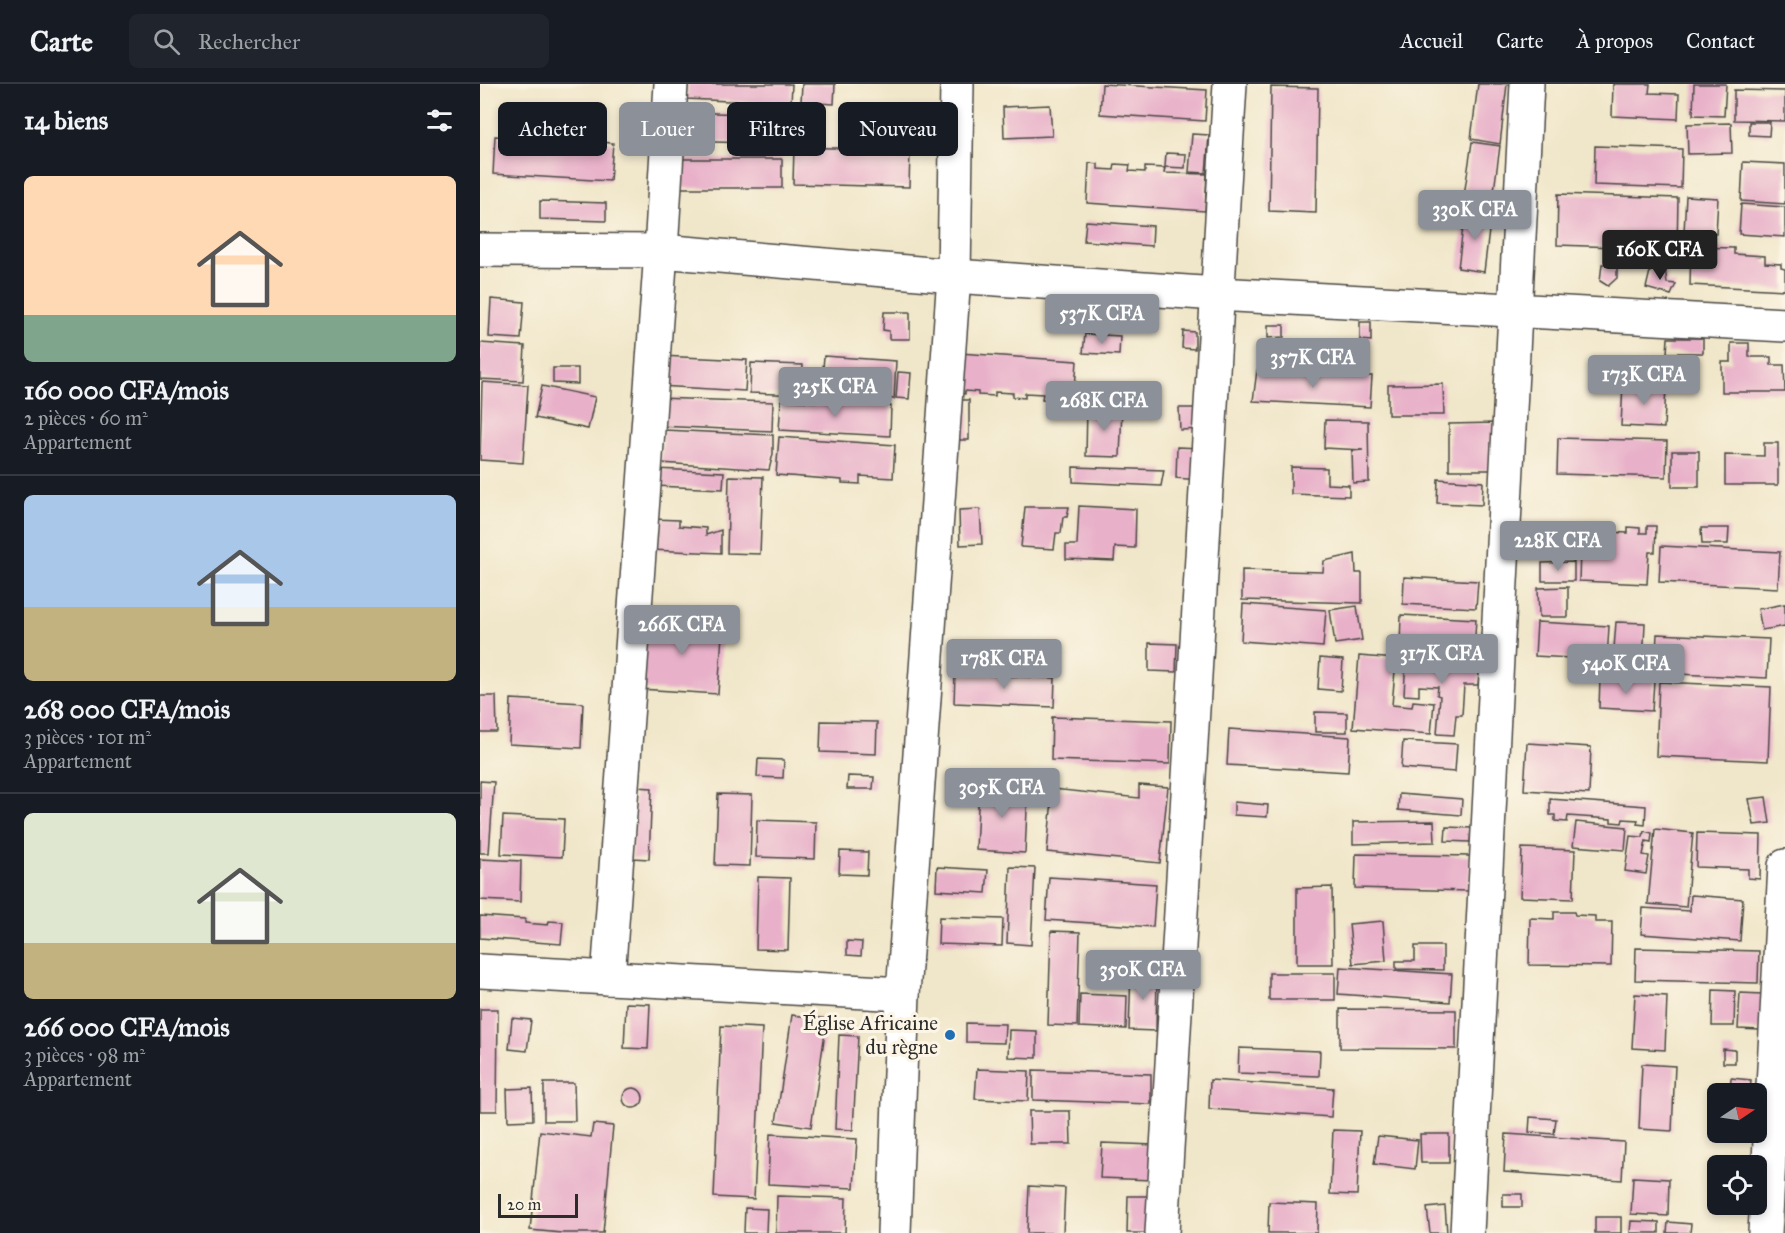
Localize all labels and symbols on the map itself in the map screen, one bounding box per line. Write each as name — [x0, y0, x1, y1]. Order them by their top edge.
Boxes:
pin: 330K CFA — [1413, 190, 1537, 241]
pin: 160K CFA — [1598, 230, 1722, 281]
pin: 537K CFA — [1040, 294, 1164, 345]
pin: 357K CFA — [1251, 338, 1375, 389]
pin: 173K CFA — [1582, 355, 1706, 406]
pin: 325K CFA — [773, 367, 897, 418]
pin: 268K CFA — [1042, 381, 1166, 432]
pin: 228K CFA — [1496, 521, 1620, 572]
pin: 266K CFA — [620, 605, 744, 656]
pin: 317K CFA — [1380, 634, 1504, 685]
pin: 178K CFA — [942, 639, 1066, 690]
pin: 540K CFA — [1564, 644, 1688, 695]
pin: 305K CFA — [940, 768, 1064, 819]
pin: 350K CFA — [1081, 950, 1205, 1001]
place label: Église Africaine du règne — [802, 1009, 938, 1060]
marker: Église Africaine du règne — [943, 1028, 957, 1042]
north arrow — [1707, 1083, 1767, 1143]
scale bar — [498, 1191, 578, 1218]

